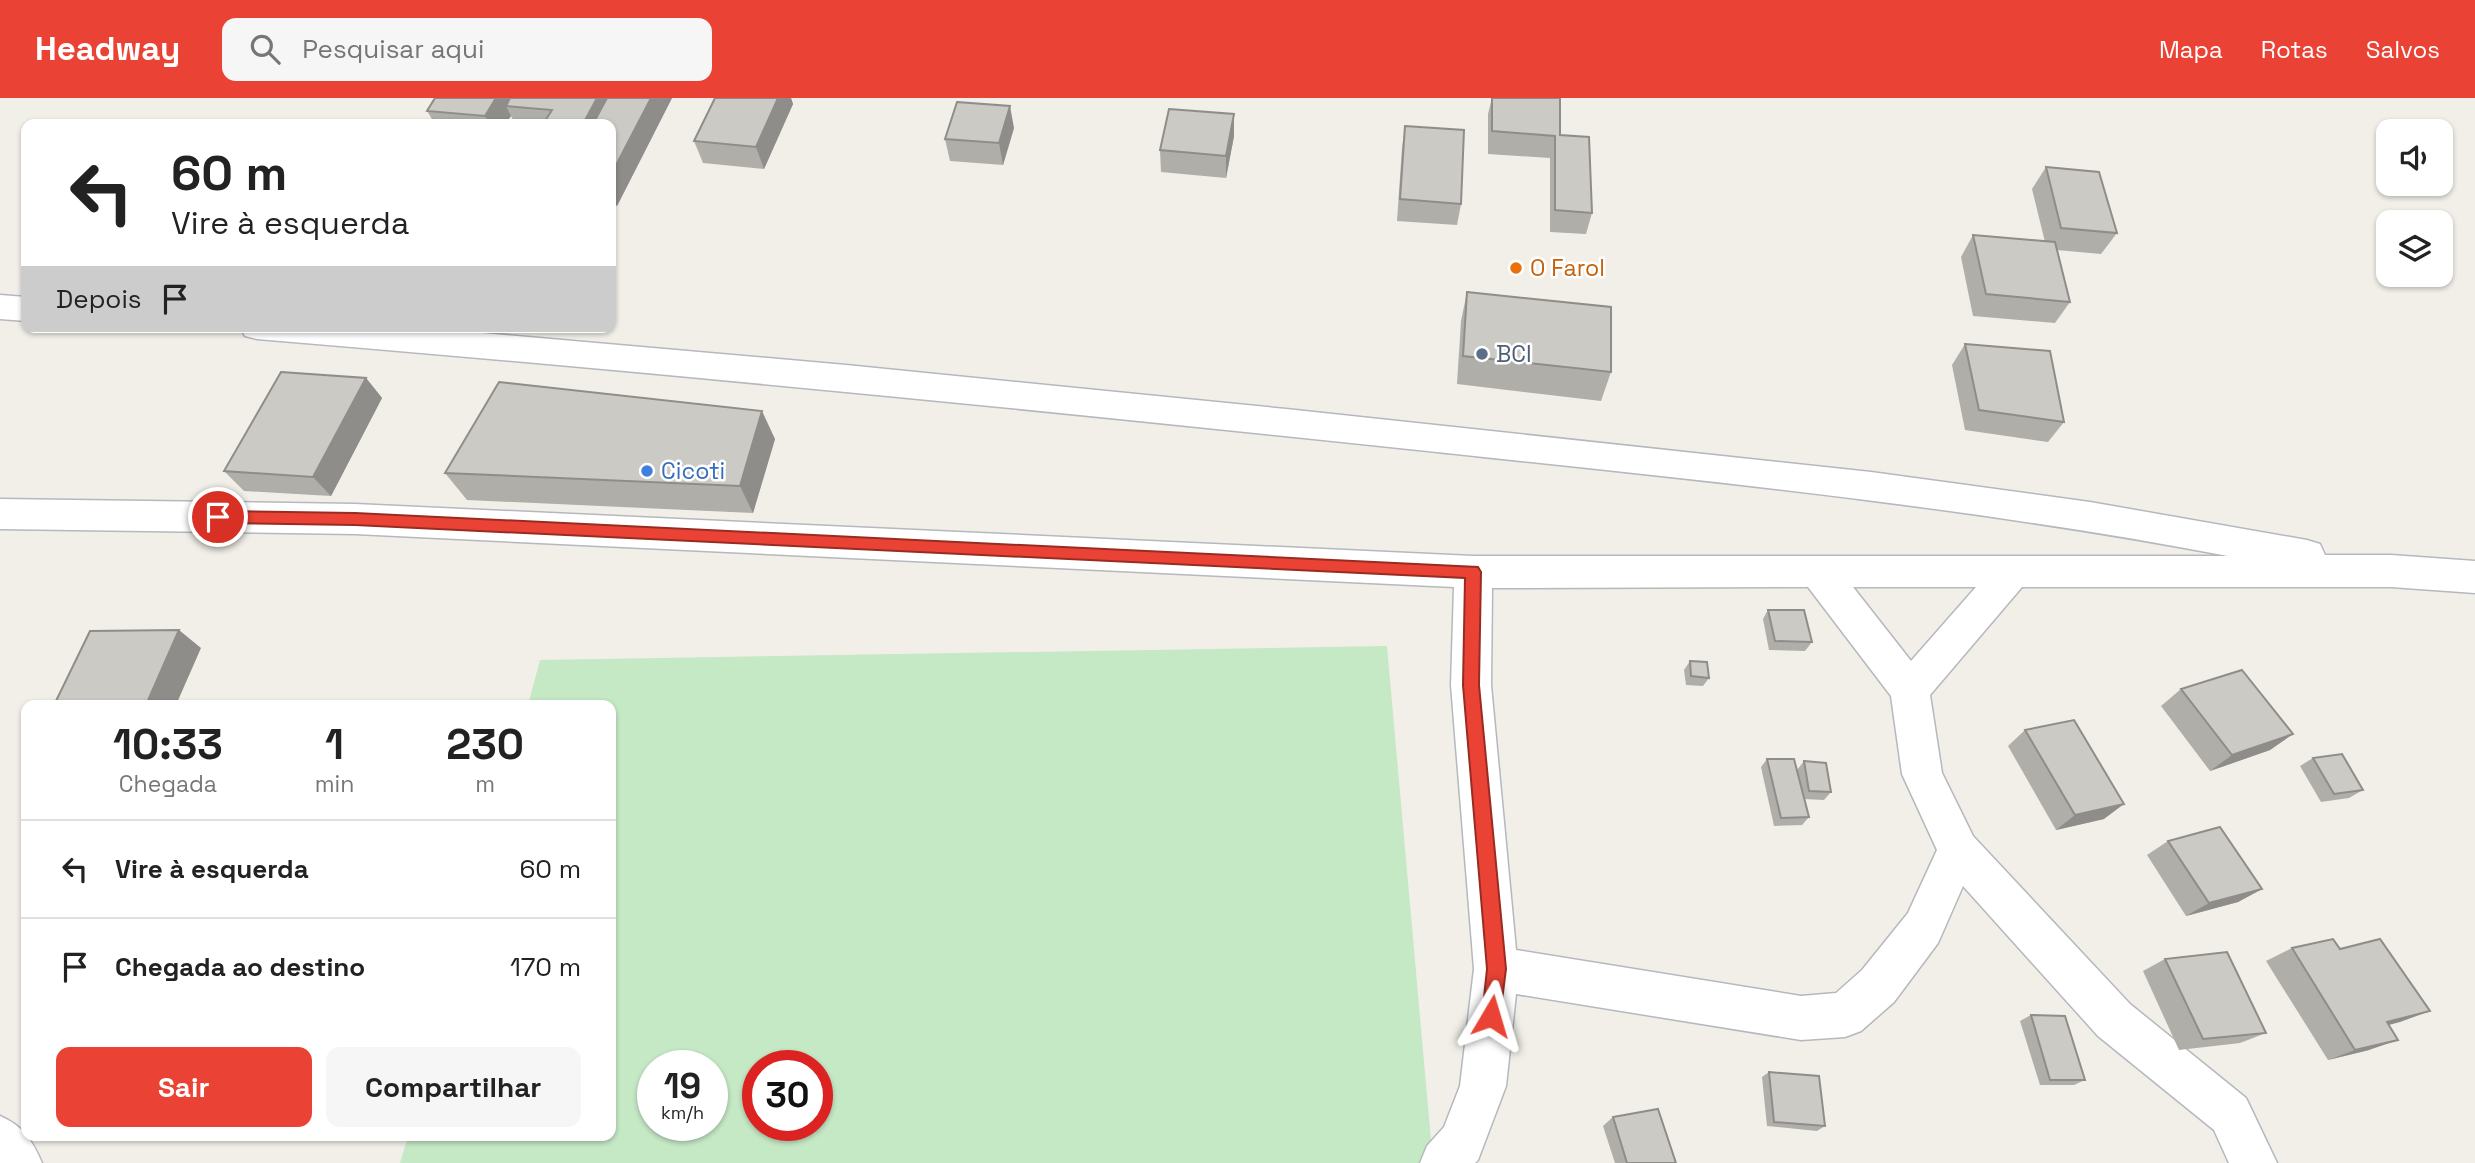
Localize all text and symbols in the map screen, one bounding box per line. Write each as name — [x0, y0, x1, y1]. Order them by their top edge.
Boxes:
search box — [222, 18, 712, 81]
text: Headway — [35, 28, 180, 70]
icon: search — [246, 30, 284, 68]
text: Pesquisar aqui — [302, 32, 484, 66]
text: Mapa — [2159, 34, 2223, 65]
text: Rotas — [2261, 34, 2328, 65]
text: Salvos — [2366, 34, 2440, 65]
map controls — [2376, 119, 2453, 287]
button: sound — [2376, 119, 2453, 196]
text: 60 m — [171, 142, 287, 204]
icon: left — [56, 147, 147, 238]
text: Vire à esquerda — [171, 203, 409, 243]
button: layers — [2376, 210, 2453, 287]
place label: O Farol — [1530, 253, 1605, 283]
marker: O Farol — [1508, 260, 1524, 276]
icon: arrive — [156, 280, 194, 318]
text: Depois — [56, 282, 142, 316]
place label: BCI — [1496, 339, 1532, 369]
marker: BCI — [1474, 346, 1490, 362]
place label: Cicoti — [661, 456, 725, 486]
marker: Cicoti — [639, 463, 655, 479]
pin — [188, 487, 248, 547]
icon: arrive — [199, 498, 237, 536]
text: 10:33 — [113, 718, 223, 771]
text: 1 — [325, 718, 344, 771]
text: 230 — [446, 718, 524, 771]
text: Chegada — [119, 769, 217, 799]
text: min — [315, 769, 354, 799]
text: m — [475, 769, 495, 799]
icon: left — [56, 850, 94, 888]
text: Vire à esquerda — [115, 852, 309, 886]
text: 60 m — [519, 852, 581, 886]
icon: arrive — [56, 948, 94, 986]
text: Chegada ao destino — [115, 950, 365, 984]
text: 170 m — [510, 950, 581, 984]
position arrow — [1454, 979, 1528, 1053]
button: Sair — [56, 1047, 312, 1127]
button: Compartilhar — [326, 1047, 581, 1127]
speed limit sign: 30 — [742, 1050, 833, 1141]
text: 19 — [664, 1064, 701, 1108]
text: km/h — [661, 1101, 704, 1124]

